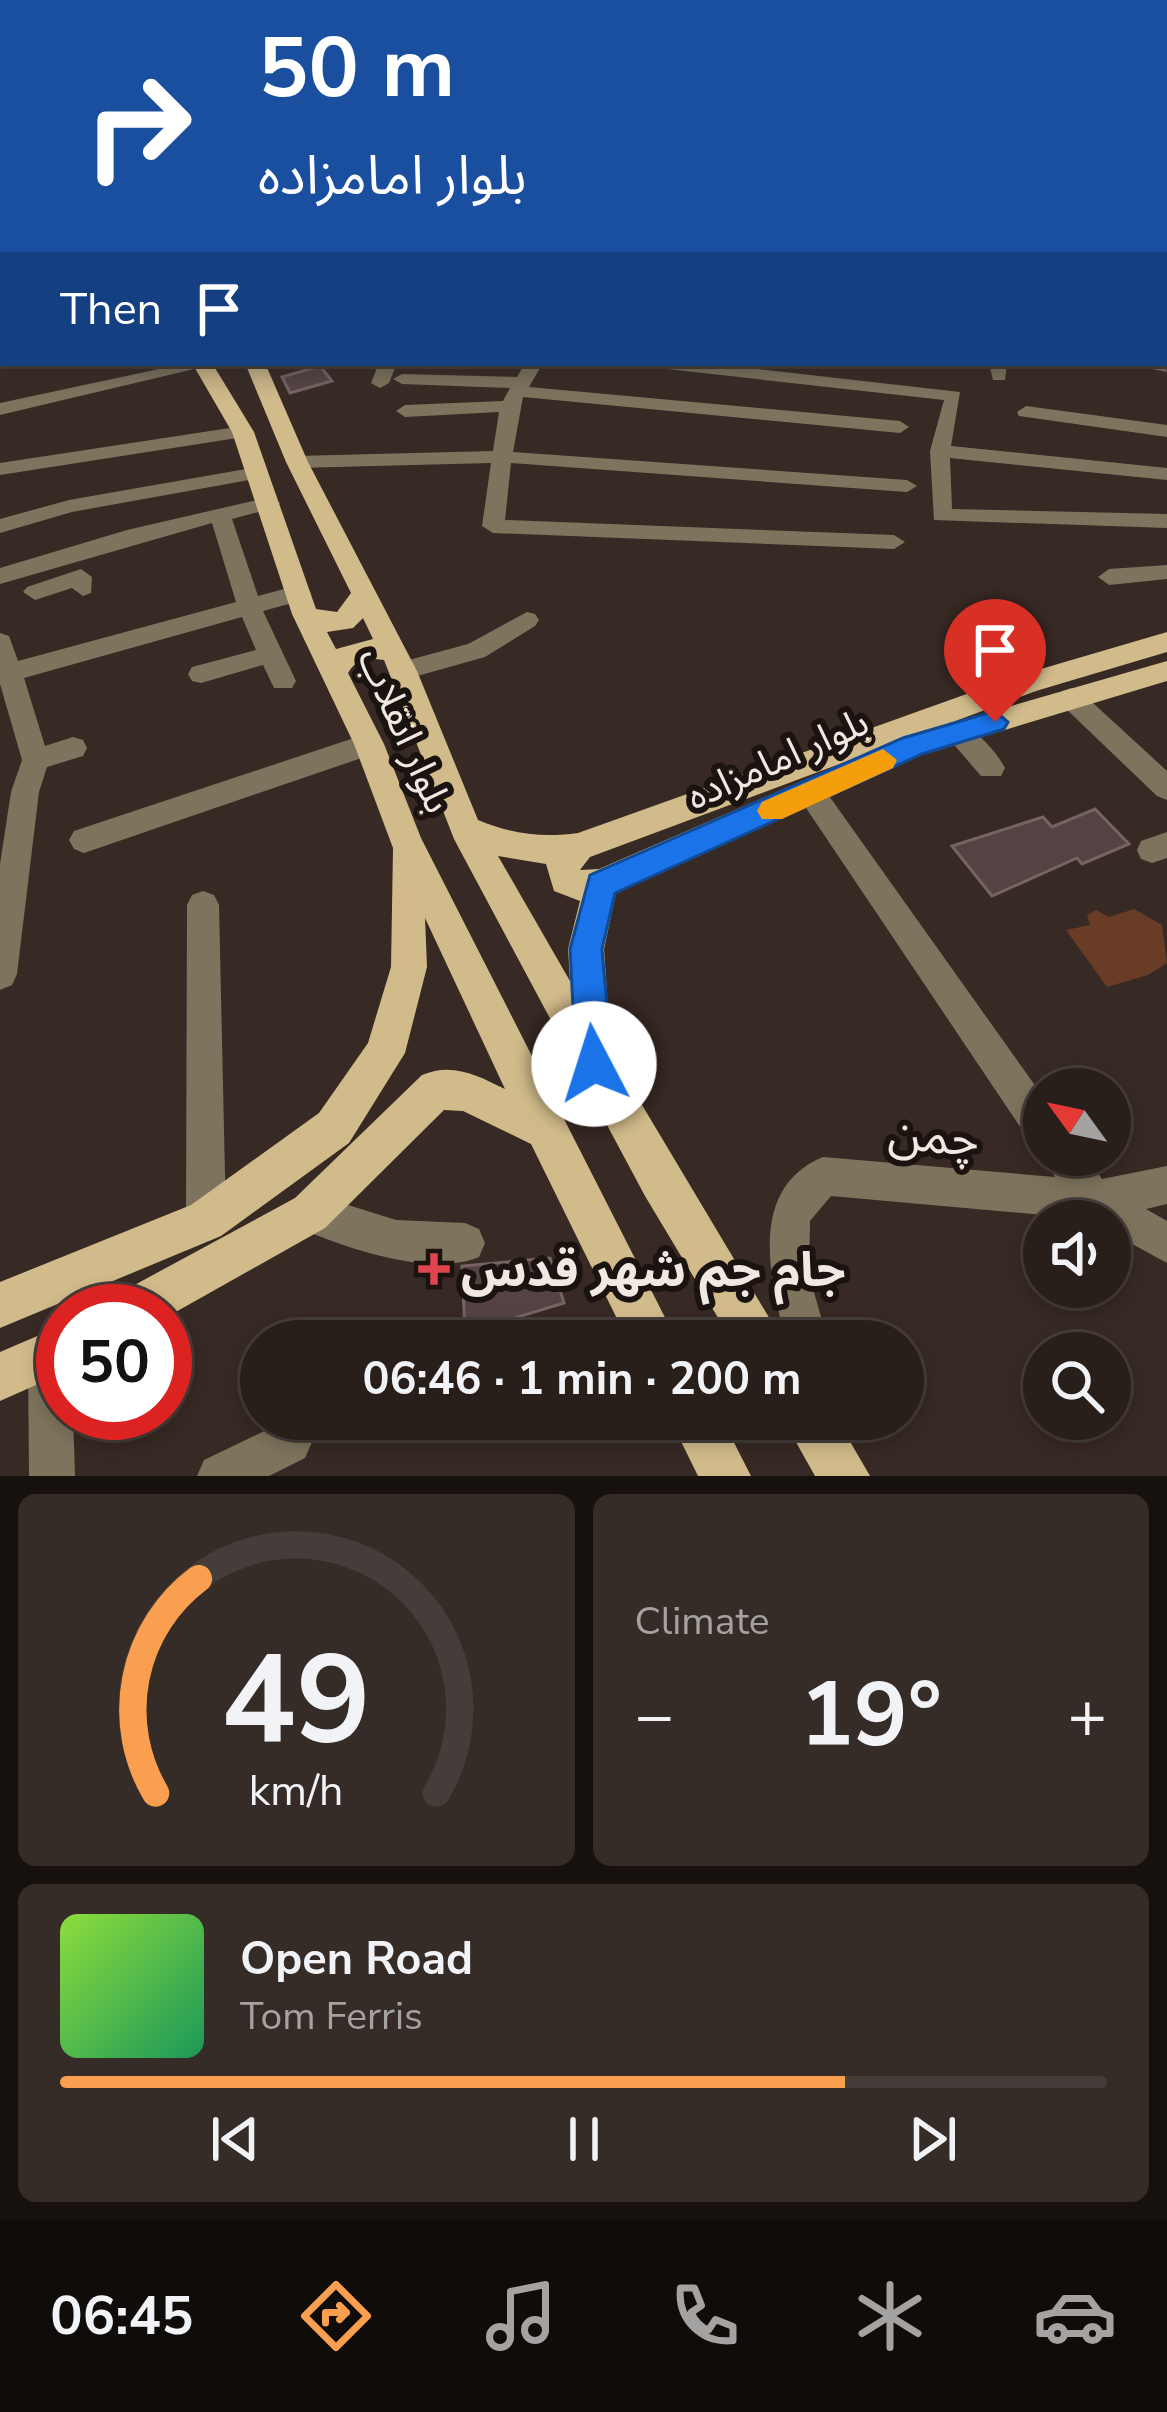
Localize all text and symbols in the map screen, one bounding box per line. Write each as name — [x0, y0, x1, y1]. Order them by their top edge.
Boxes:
text: 50 m — [258, 11, 455, 126]
icon: right — [60, 48, 216, 204]
text: بلوار امامزاده — [258, 139, 527, 213]
icon: arrive — [186, 276, 252, 342]
text: Then — [60, 279, 162, 340]
pin — [944, 599, 1046, 722]
icon: arrive — [962, 617, 1028, 683]
street label: بلوار انقلاب — [345, 640, 465, 822]
street label: بلوار امامزاده — [678, 696, 877, 823]
position arrow — [531, 1001, 657, 1127]
north arrow — [1023, 1068, 1131, 1176]
map controls — [1023, 1068, 1131, 1440]
street label: چمن — [886, 1099, 982, 1173]
button: sound — [1023, 1200, 1131, 1308]
place label: جام جم شهر قدس — [461, 1237, 846, 1306]
marker: جام جم شهر قدس — [418, 1253, 450, 1285]
speed limit sign: 50 — [36, 1284, 192, 1440]
button: search — [1023, 1332, 1131, 1440]
text: 06:46 · 1 min · 200 m — [362, 1349, 802, 1410]
text: Climate — [635, 1595, 770, 1648]
text: 49 — [221, 1616, 371, 1786]
text: 19° — [800, 1654, 942, 1777]
text: − — [635, 1671, 674, 1761]
text: + — [1067, 1671, 1107, 1761]
text: km/h — [249, 1762, 344, 1820]
text: Open Road — [240, 1929, 473, 1990]
text: Tom Ferris — [240, 1990, 423, 2043]
icon: previous — [202, 2106, 268, 2172]
icon: pause — [551, 2106, 617, 2172]
icon: next — [900, 2106, 966, 2172]
icon: directions — [294, 2274, 378, 2358]
icon: music — [479, 2274, 563, 2358]
icon: phone — [663, 2274, 747, 2358]
icon: climate — [848, 2274, 932, 2358]
icon: car — [1033, 2274, 1117, 2358]
text: 06:45 — [50, 2279, 193, 2353]

